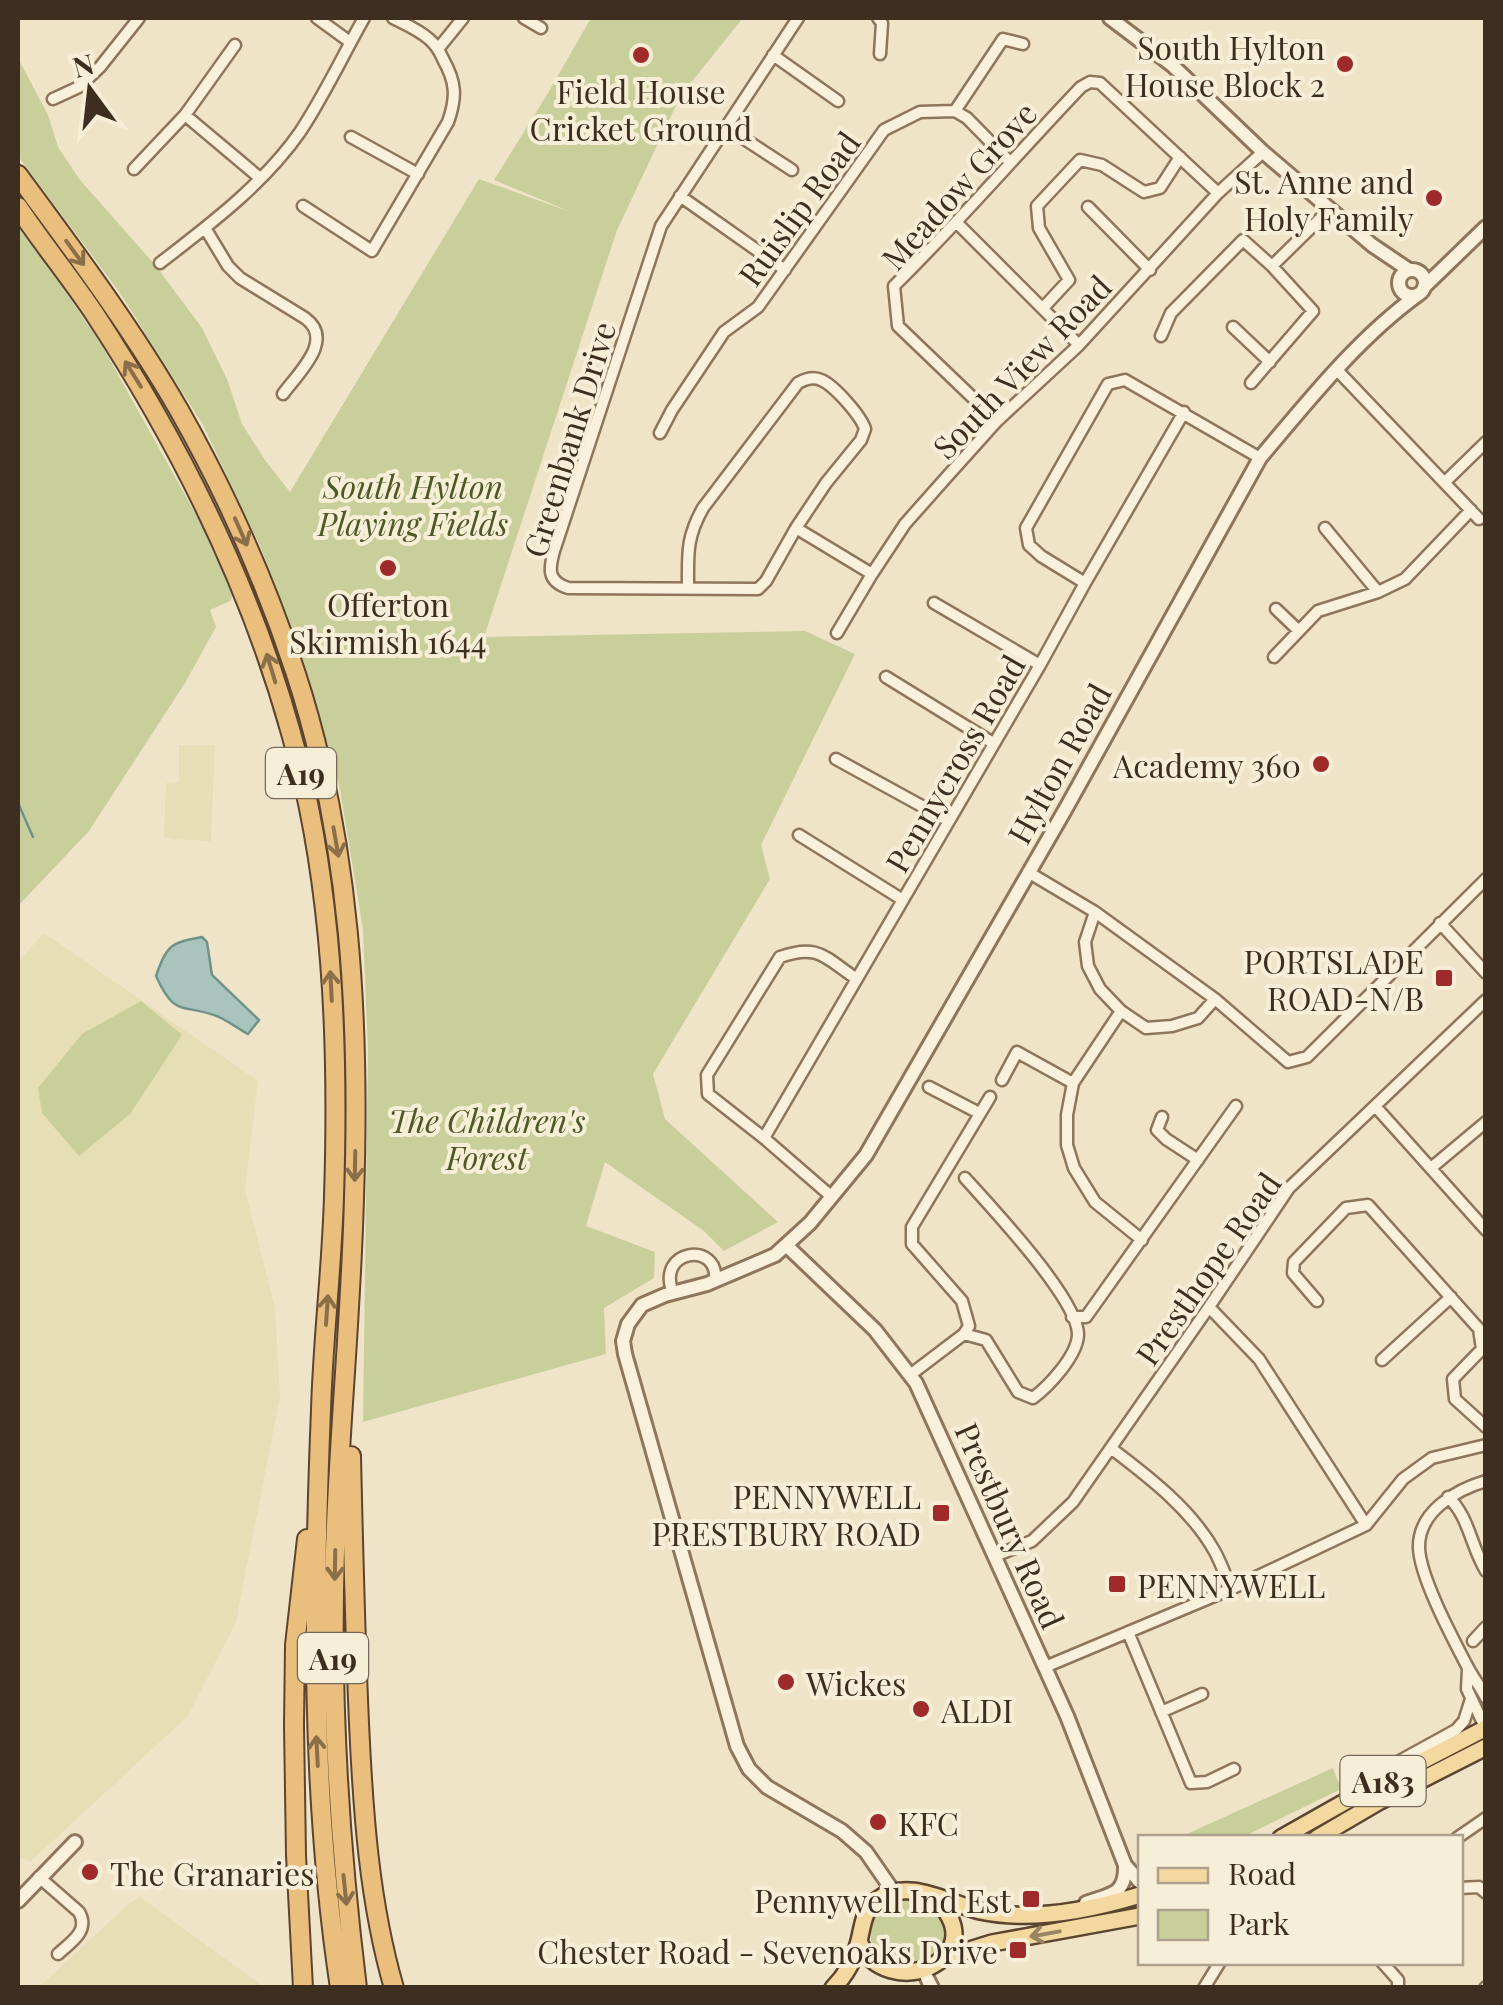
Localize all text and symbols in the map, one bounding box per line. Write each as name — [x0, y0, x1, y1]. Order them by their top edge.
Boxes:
place label: South Hylton House Block 2 — [1125, 25, 1325, 105]
north arrow — [40, 40, 140, 140]
text: N — [69, 44, 98, 85]
marker: Field House Cricket Ground — [630, 44, 652, 66]
marker: South Hylton House Block 2 — [1334, 53, 1356, 75]
place label: Field House Cricket Ground — [530, 69, 752, 149]
street label: Meadow Grove — [871, 92, 1045, 278]
street label: Ruislip Road — [727, 122, 869, 294]
place label: St. Anne and Holy Family — [1234, 159, 1414, 239]
marker: St. Anne and Holy Family — [1423, 187, 1445, 209]
one-way arrow — [64, 239, 85, 266]
street label: South View Road — [922, 265, 1120, 467]
street label: Greenbank Drive — [512, 316, 624, 562]
one-way arrow — [122, 361, 143, 389]
park label: South Hylton Playing Fields — [316, 464, 508, 544]
one-way arrow — [233, 516, 251, 547]
marker: Offerton Skirmish 1644 — [377, 557, 399, 579]
place label: Offerton Skirmish 1644 — [289, 582, 487, 662]
street label: Pennycross Road — [874, 646, 1034, 880]
one-way arrow — [260, 652, 278, 684]
street label: Hylton Road — [996, 675, 1120, 851]
place label: Academy 360 — [1112, 743, 1301, 786]
road number: A19 — [266, 748, 336, 798]
marker: Academy 360 — [1310, 753, 1332, 775]
one-way arrow — [327, 825, 346, 857]
place label: PORTSLADE ROAD-N/B — [1243, 939, 1424, 1019]
marker: PORTSLADE ROAD-N/B — [1433, 967, 1455, 989]
one-way arrow — [321, 970, 340, 1002]
park label: The Children's Forest — [388, 1098, 586, 1178]
one-way arrow — [346, 1149, 365, 1181]
street label: Presthope Road — [1125, 1163, 1289, 1373]
one-way arrow — [318, 1295, 337, 1327]
street label: Prestbury Road — [946, 1415, 1076, 1635]
place label: PENNYWELL PRESTBURY ROAD — [652, 1474, 921, 1554]
marker: PENNYWELL PRESTBURY ROAD — [930, 1502, 952, 1524]
one-way arrow — [325, 1549, 344, 1581]
place label: PENNYWELL — [1137, 1563, 1325, 1606]
marker: PENNYWELL — [1106, 1573, 1128, 1595]
road number: A19 — [298, 1633, 368, 1683]
place label: Wickes — [805, 1661, 906, 1704]
marker: Wickes — [775, 1671, 797, 1693]
place label: ALDI — [940, 1688, 1013, 1731]
marker: ALDI — [910, 1698, 932, 1720]
one-way arrow — [307, 1736, 326, 1768]
road number: A183 — [1340, 1756, 1426, 1806]
place label: KFC — [898, 1801, 959, 1844]
marker: KFC — [867, 1811, 889, 1833]
legend — [1138, 1835, 1463, 1965]
place label: The Granaries — [110, 1851, 314, 1894]
text: Road — [1228, 1853, 1296, 1893]
marker: The Granaries — [79, 1861, 101, 1883]
one-way arrow — [336, 1873, 355, 1905]
place label: Pennywell Ind Est — [754, 1878, 1012, 1921]
marker: Pennywell Ind Est — [1020, 1888, 1042, 1910]
text: Park — [1228, 1903, 1290, 1943]
one-way arrow — [1029, 1925, 1061, 1944]
place label: Chester Road - Sevenoaks Drive — [537, 1929, 998, 1972]
marker: Chester Road - Sevenoaks Drive — [1007, 1939, 1029, 1961]

